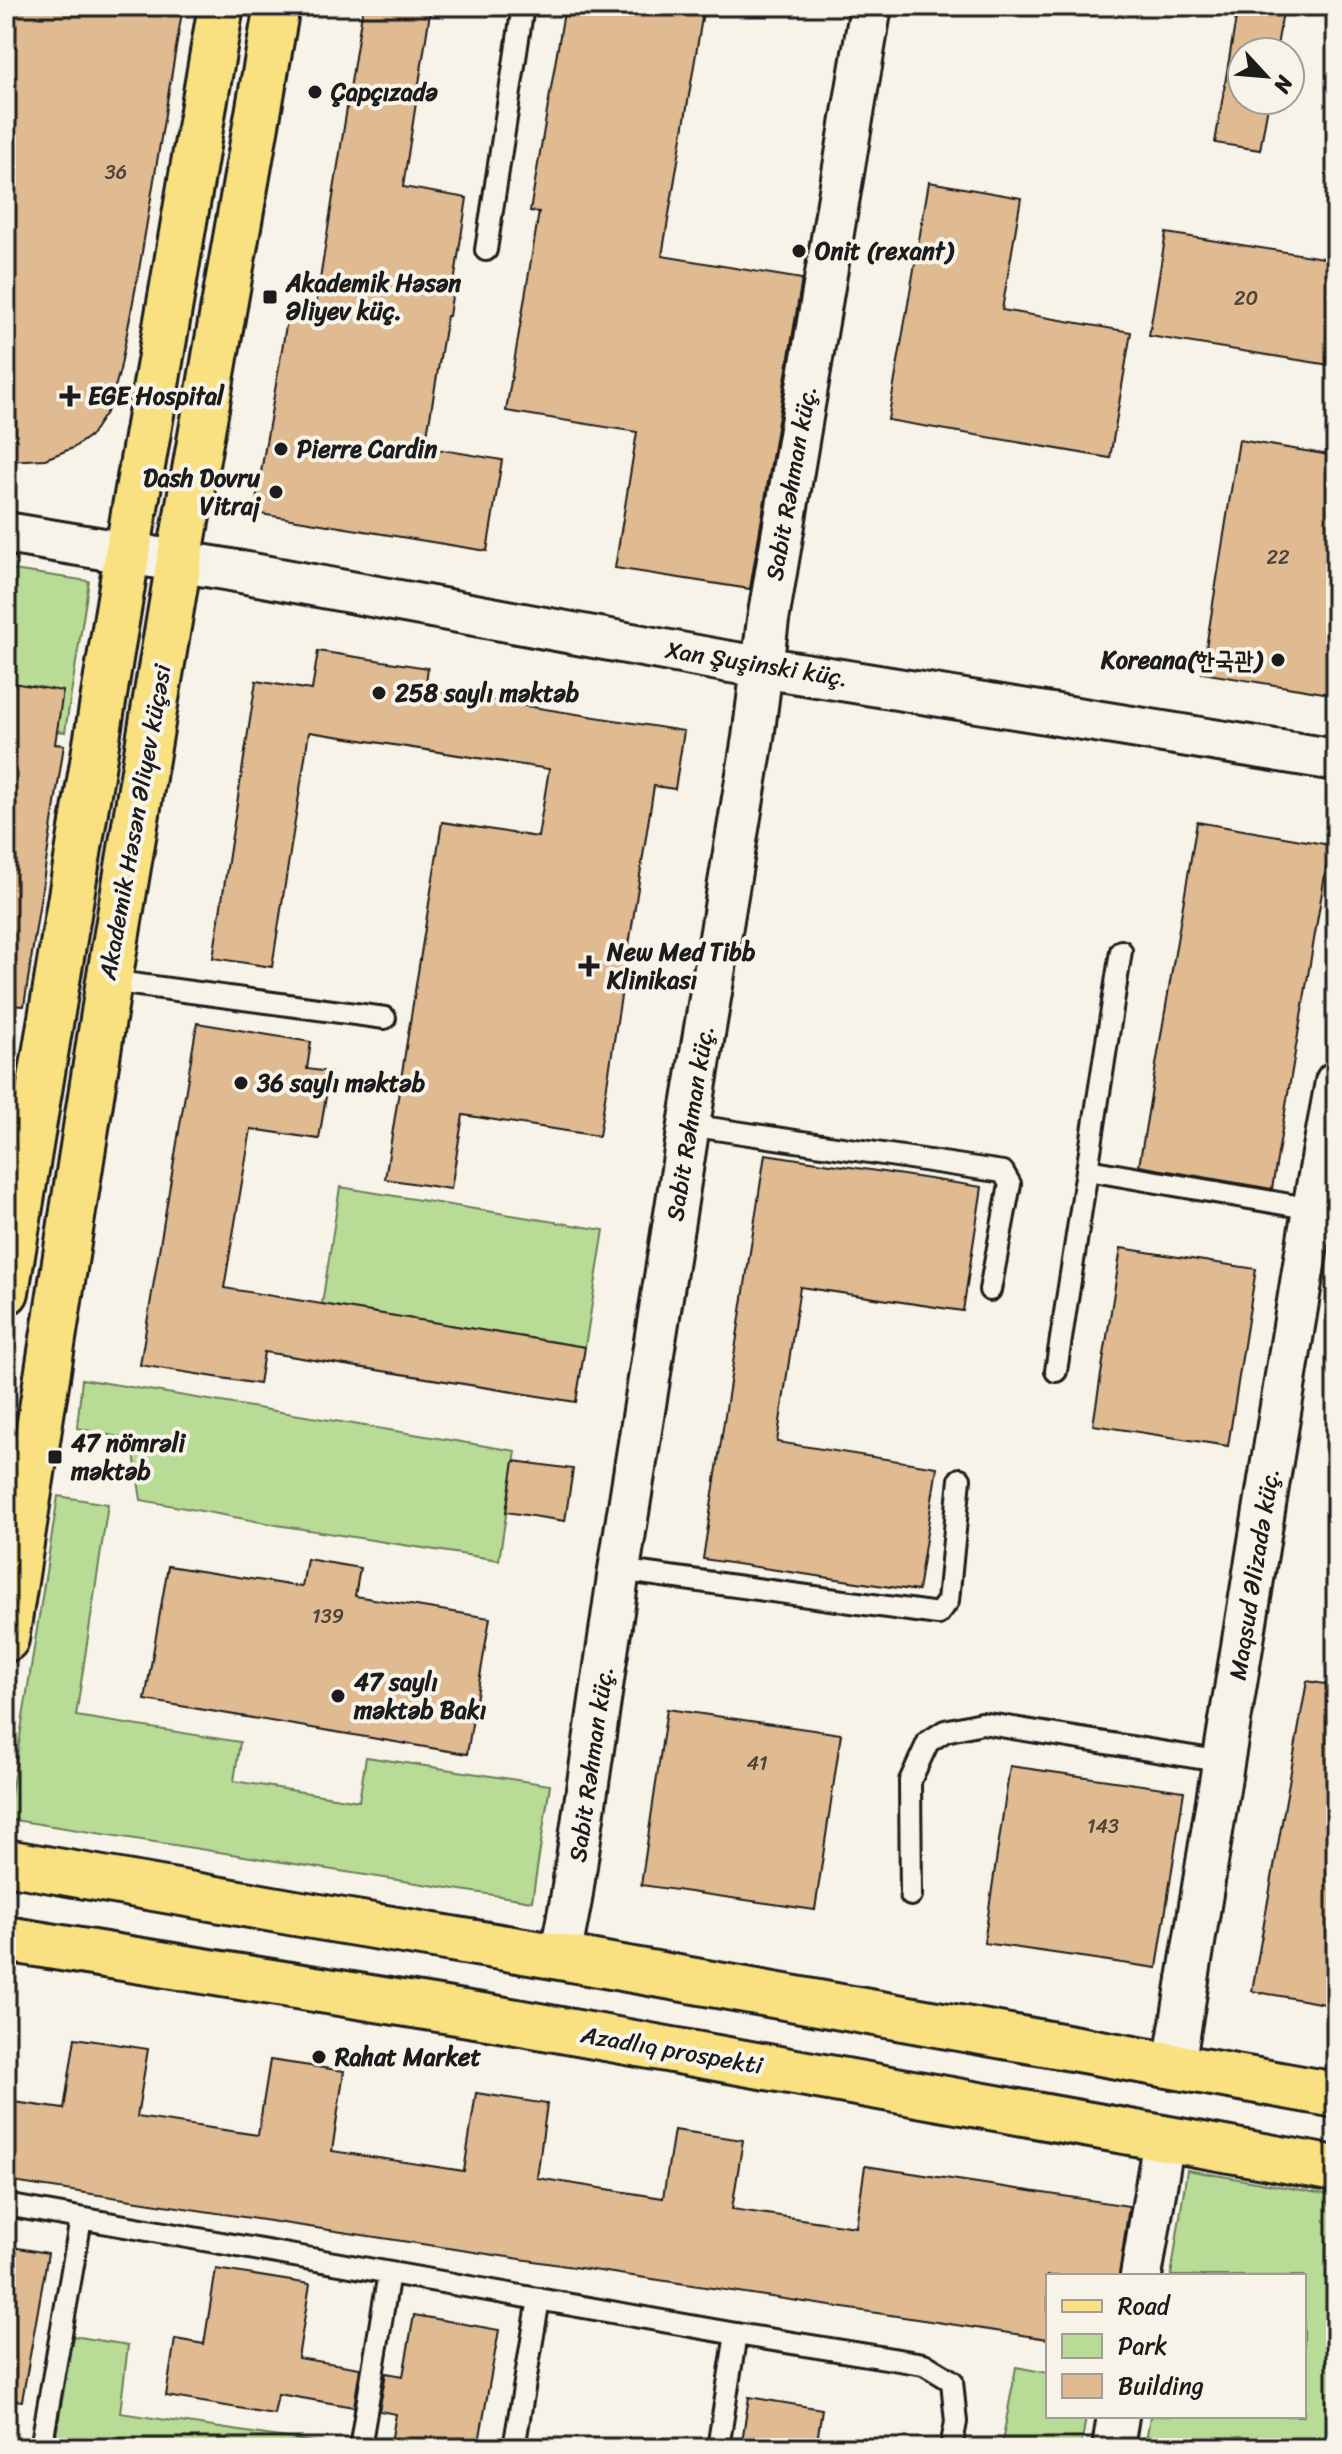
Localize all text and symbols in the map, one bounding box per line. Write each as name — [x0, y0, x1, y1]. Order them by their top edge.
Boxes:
north arrow — [1226, 36, 1306, 116]
text: N — [1262, 68, 1305, 101]
place label: Çapçızadə — [330, 71, 438, 113]
marker: Çapçızadə — [306, 83, 324, 101]
house number: 36 — [105, 155, 127, 190]
place label: Onit (rexant) — [815, 230, 954, 272]
marker: Onit (rexant) — [790, 242, 808, 260]
place label: Akademik Həsən Əliyev küç. — [285, 262, 461, 332]
house number: 20 — [1234, 281, 1258, 316]
marker: Akademik Həsən Əliyev küç. — [261, 288, 279, 306]
place label: EGE Hospital — [88, 375, 225, 417]
street label: Sabit Rəhman küç. — [753, 382, 829, 584]
marker: EGE Hospital — [59, 385, 81, 407]
place label: Pierre Cardin — [297, 428, 437, 470]
marker: Pierre Cardin — [272, 440, 290, 458]
place label: Dash Dovru Vitraj — [143, 457, 262, 527]
marker: Dash Dovru Vitraj — [267, 483, 285, 501]
house number: 22 — [1266, 540, 1290, 575]
street label: Xan Şuşinski küç. — [662, 629, 851, 699]
place label: Koreana(한국관) — [1100, 639, 1264, 681]
marker: Koreana(한국관) — [1269, 651, 1287, 669]
street label: Akademik Həsən Əliyev küçəsi — [86, 660, 184, 984]
place label: 258 saylı məktəb — [394, 672, 580, 714]
marker: 258 saylı məktəb — [370, 684, 388, 702]
place label: New Med Tibb Klinikası — [606, 931, 756, 1001]
marker: New Med Tibb Klinikası — [578, 955, 600, 977]
street label: Sabit Rəhman küç. — [654, 1022, 726, 1224]
place label: 36 saylı məktəb — [256, 1062, 426, 1104]
marker: 36 saylı məktəb — [232, 1074, 250, 1092]
place label: 47 nömrəli məktəb — [70, 1422, 187, 1492]
marker: 47 nömrəli məktəb — [46, 1448, 64, 1466]
street label: Maqsud Əlizadə küç. — [1217, 1465, 1291, 1683]
house number: 139 — [312, 1599, 344, 1634]
place label: 47 saylı məktəb Bakı — [353, 1661, 487, 1731]
street label: Sabit Rəhman küç. — [556, 1663, 626, 1865]
marker: 47 saylı məktəb Bakı — [329, 1687, 347, 1705]
house number: 41 — [746, 1746, 768, 1781]
house number: 143 — [1087, 1809, 1119, 1844]
street label: Azadlıq prospekti — [577, 2013, 767, 2087]
place label: Rahat Market — [334, 2036, 481, 2078]
marker: Rahat Market — [310, 2048, 328, 2066]
legend — [1046, 2274, 1306, 2418]
text: Road — [1118, 2285, 1172, 2327]
text: Park — [1118, 2325, 1167, 2367]
text: Building — [1118, 2365, 1204, 2407]

